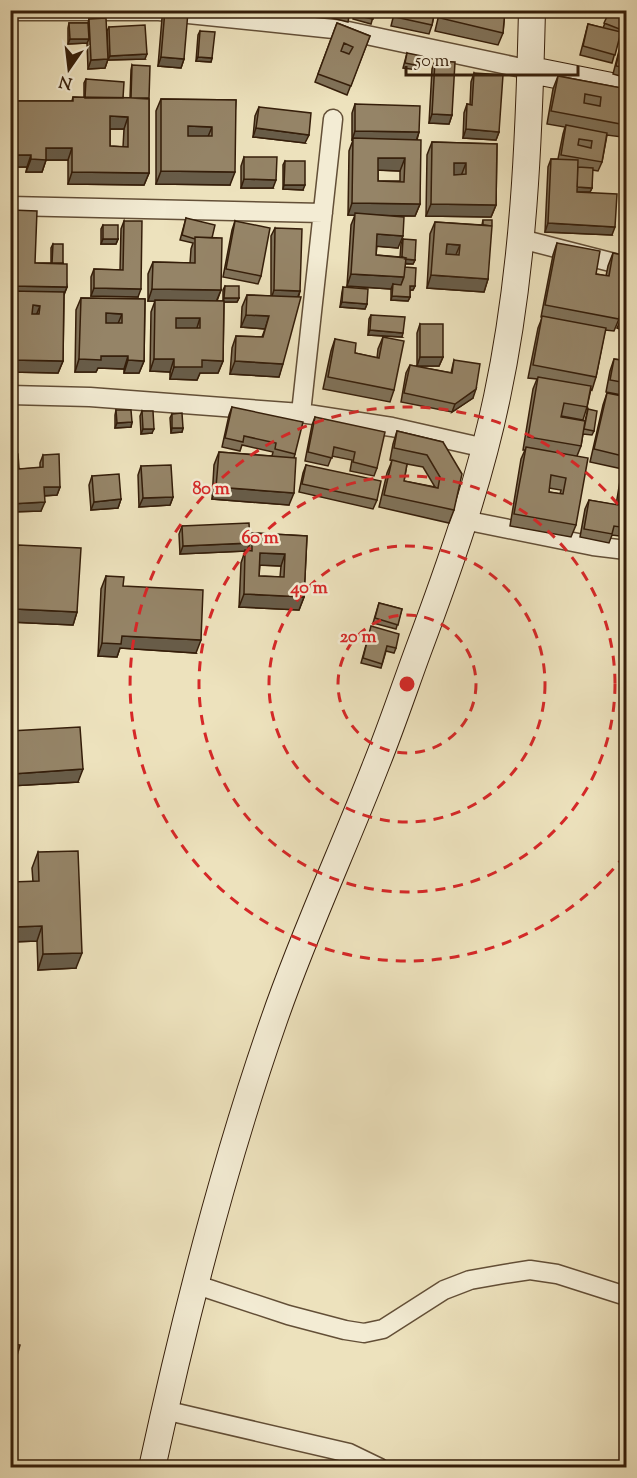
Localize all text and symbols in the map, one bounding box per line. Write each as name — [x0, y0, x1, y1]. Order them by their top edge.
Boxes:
north arrow — [39, 39, 99, 99]
scale bar — [406, 39, 578, 77]
text: 50 m — [414, 49, 450, 75]
text: N — [57, 68, 75, 94]
text: 80 m — [192, 477, 230, 503]
text: 60 m — [241, 526, 279, 552]
text: 40 m — [289, 576, 328, 602]
text: 20 m — [340, 625, 376, 651]
centre of rings — [397, 674, 417, 694]

